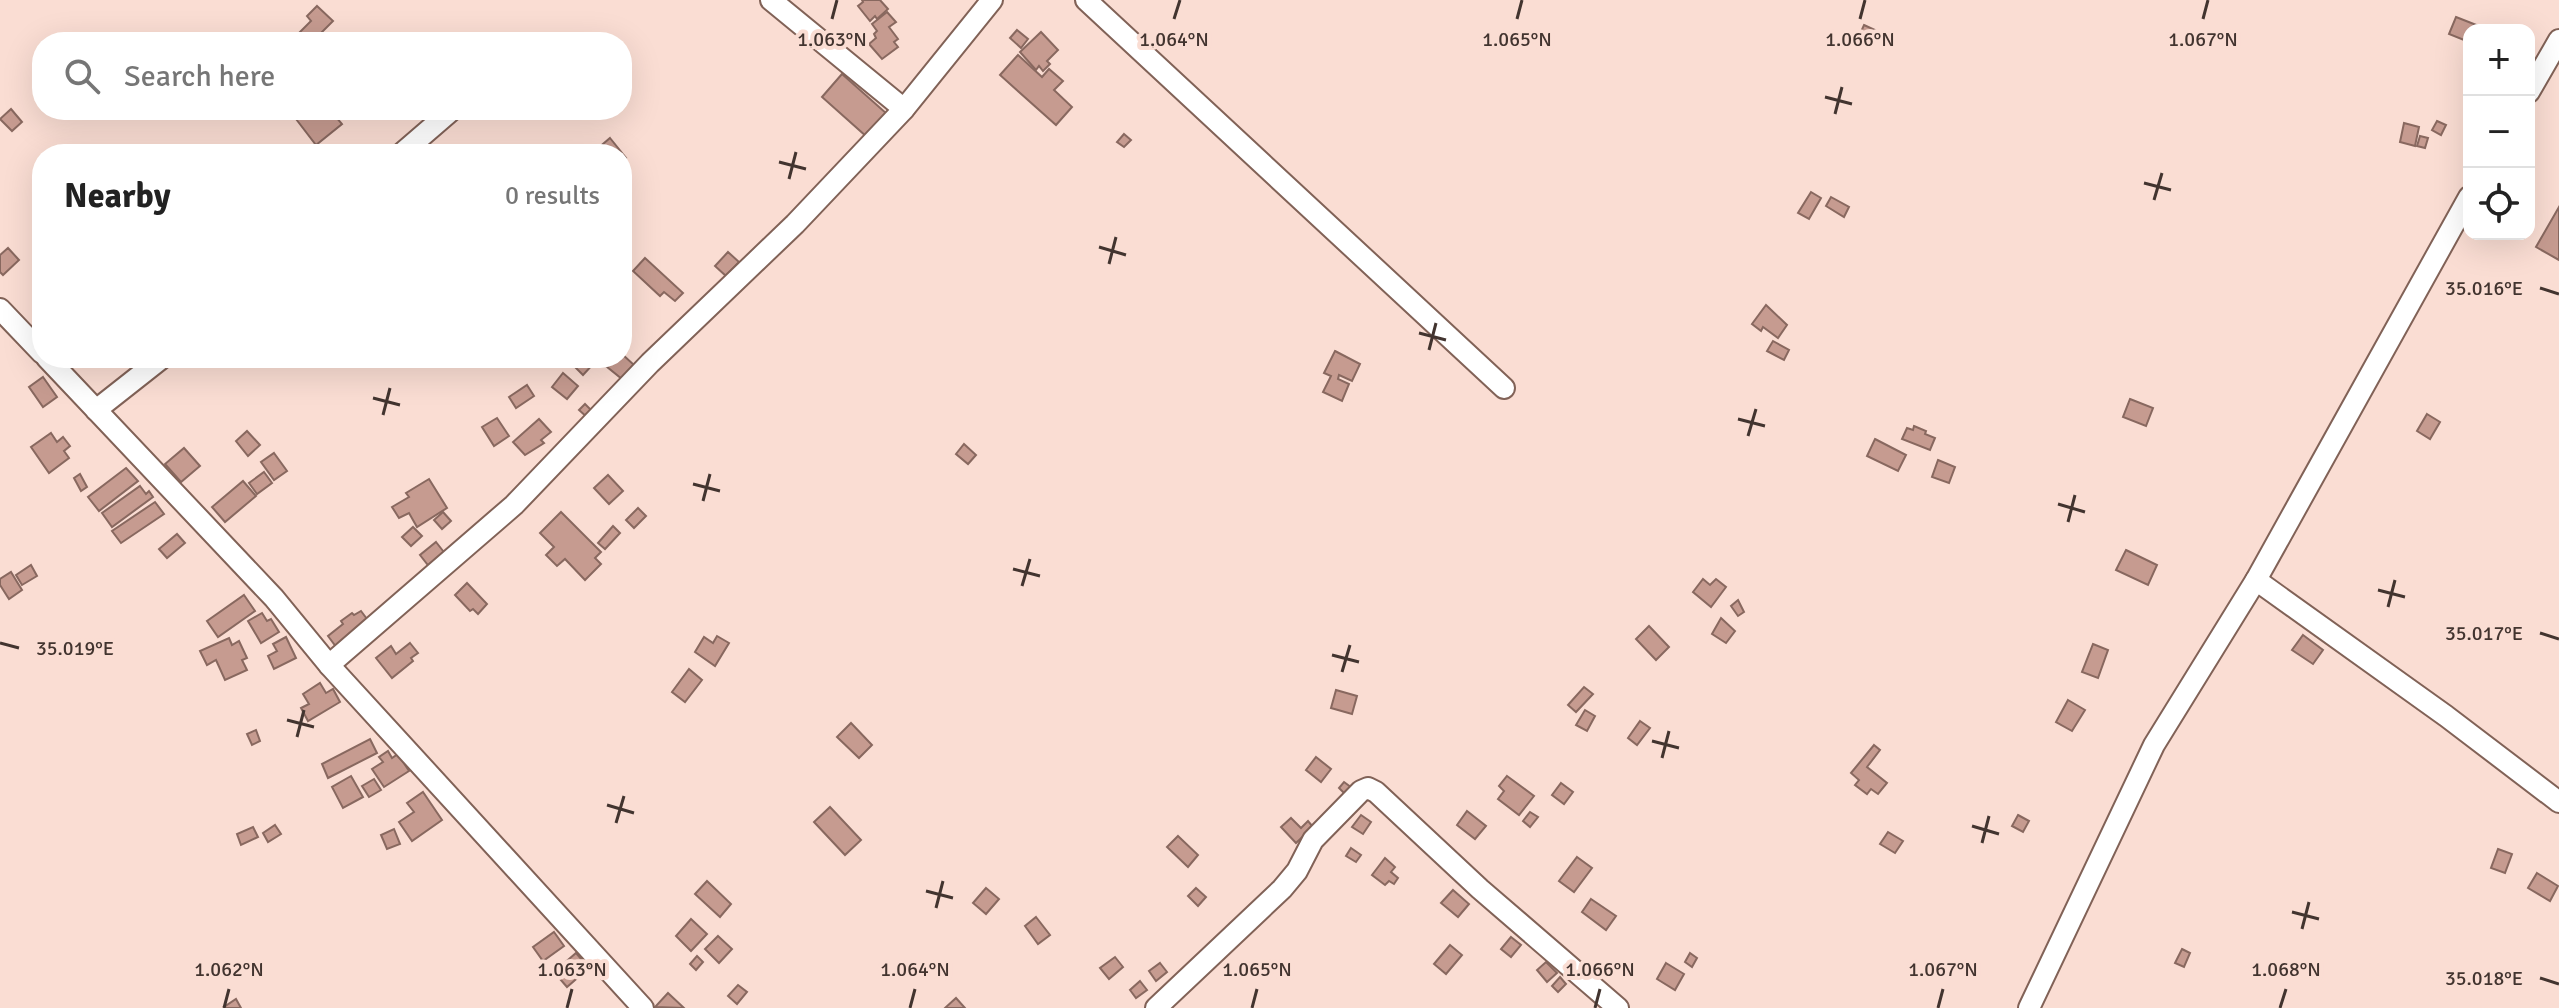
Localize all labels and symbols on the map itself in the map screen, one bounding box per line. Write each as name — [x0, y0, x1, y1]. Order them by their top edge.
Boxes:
text: 1.063°N — [797, 27, 867, 52]
text: 1.064°N — [1139, 27, 1209, 52]
text: 1.065°N — [1482, 27, 1552, 52]
text: 1.066°N — [1825, 27, 1895, 52]
text: 1.067°N — [2168, 27, 2238, 52]
text: 35.016°E — [2445, 276, 2523, 301]
text: 35.017°E — [2445, 621, 2523, 646]
text: 35.019°E — [36, 636, 114, 661]
text: 1.062°N — [194, 957, 264, 982]
text: 1.063°N — [537, 957, 607, 982]
text: 1.064°N — [880, 957, 950, 982]
text: 1.065°N — [1222, 957, 1292, 982]
text: 1.066°N — [1565, 957, 1635, 982]
text: 1.067°N — [1908, 957, 1978, 982]
text: 1.068°N — [2251, 957, 2321, 982]
text: 35.018°E — [2445, 966, 2523, 991]

